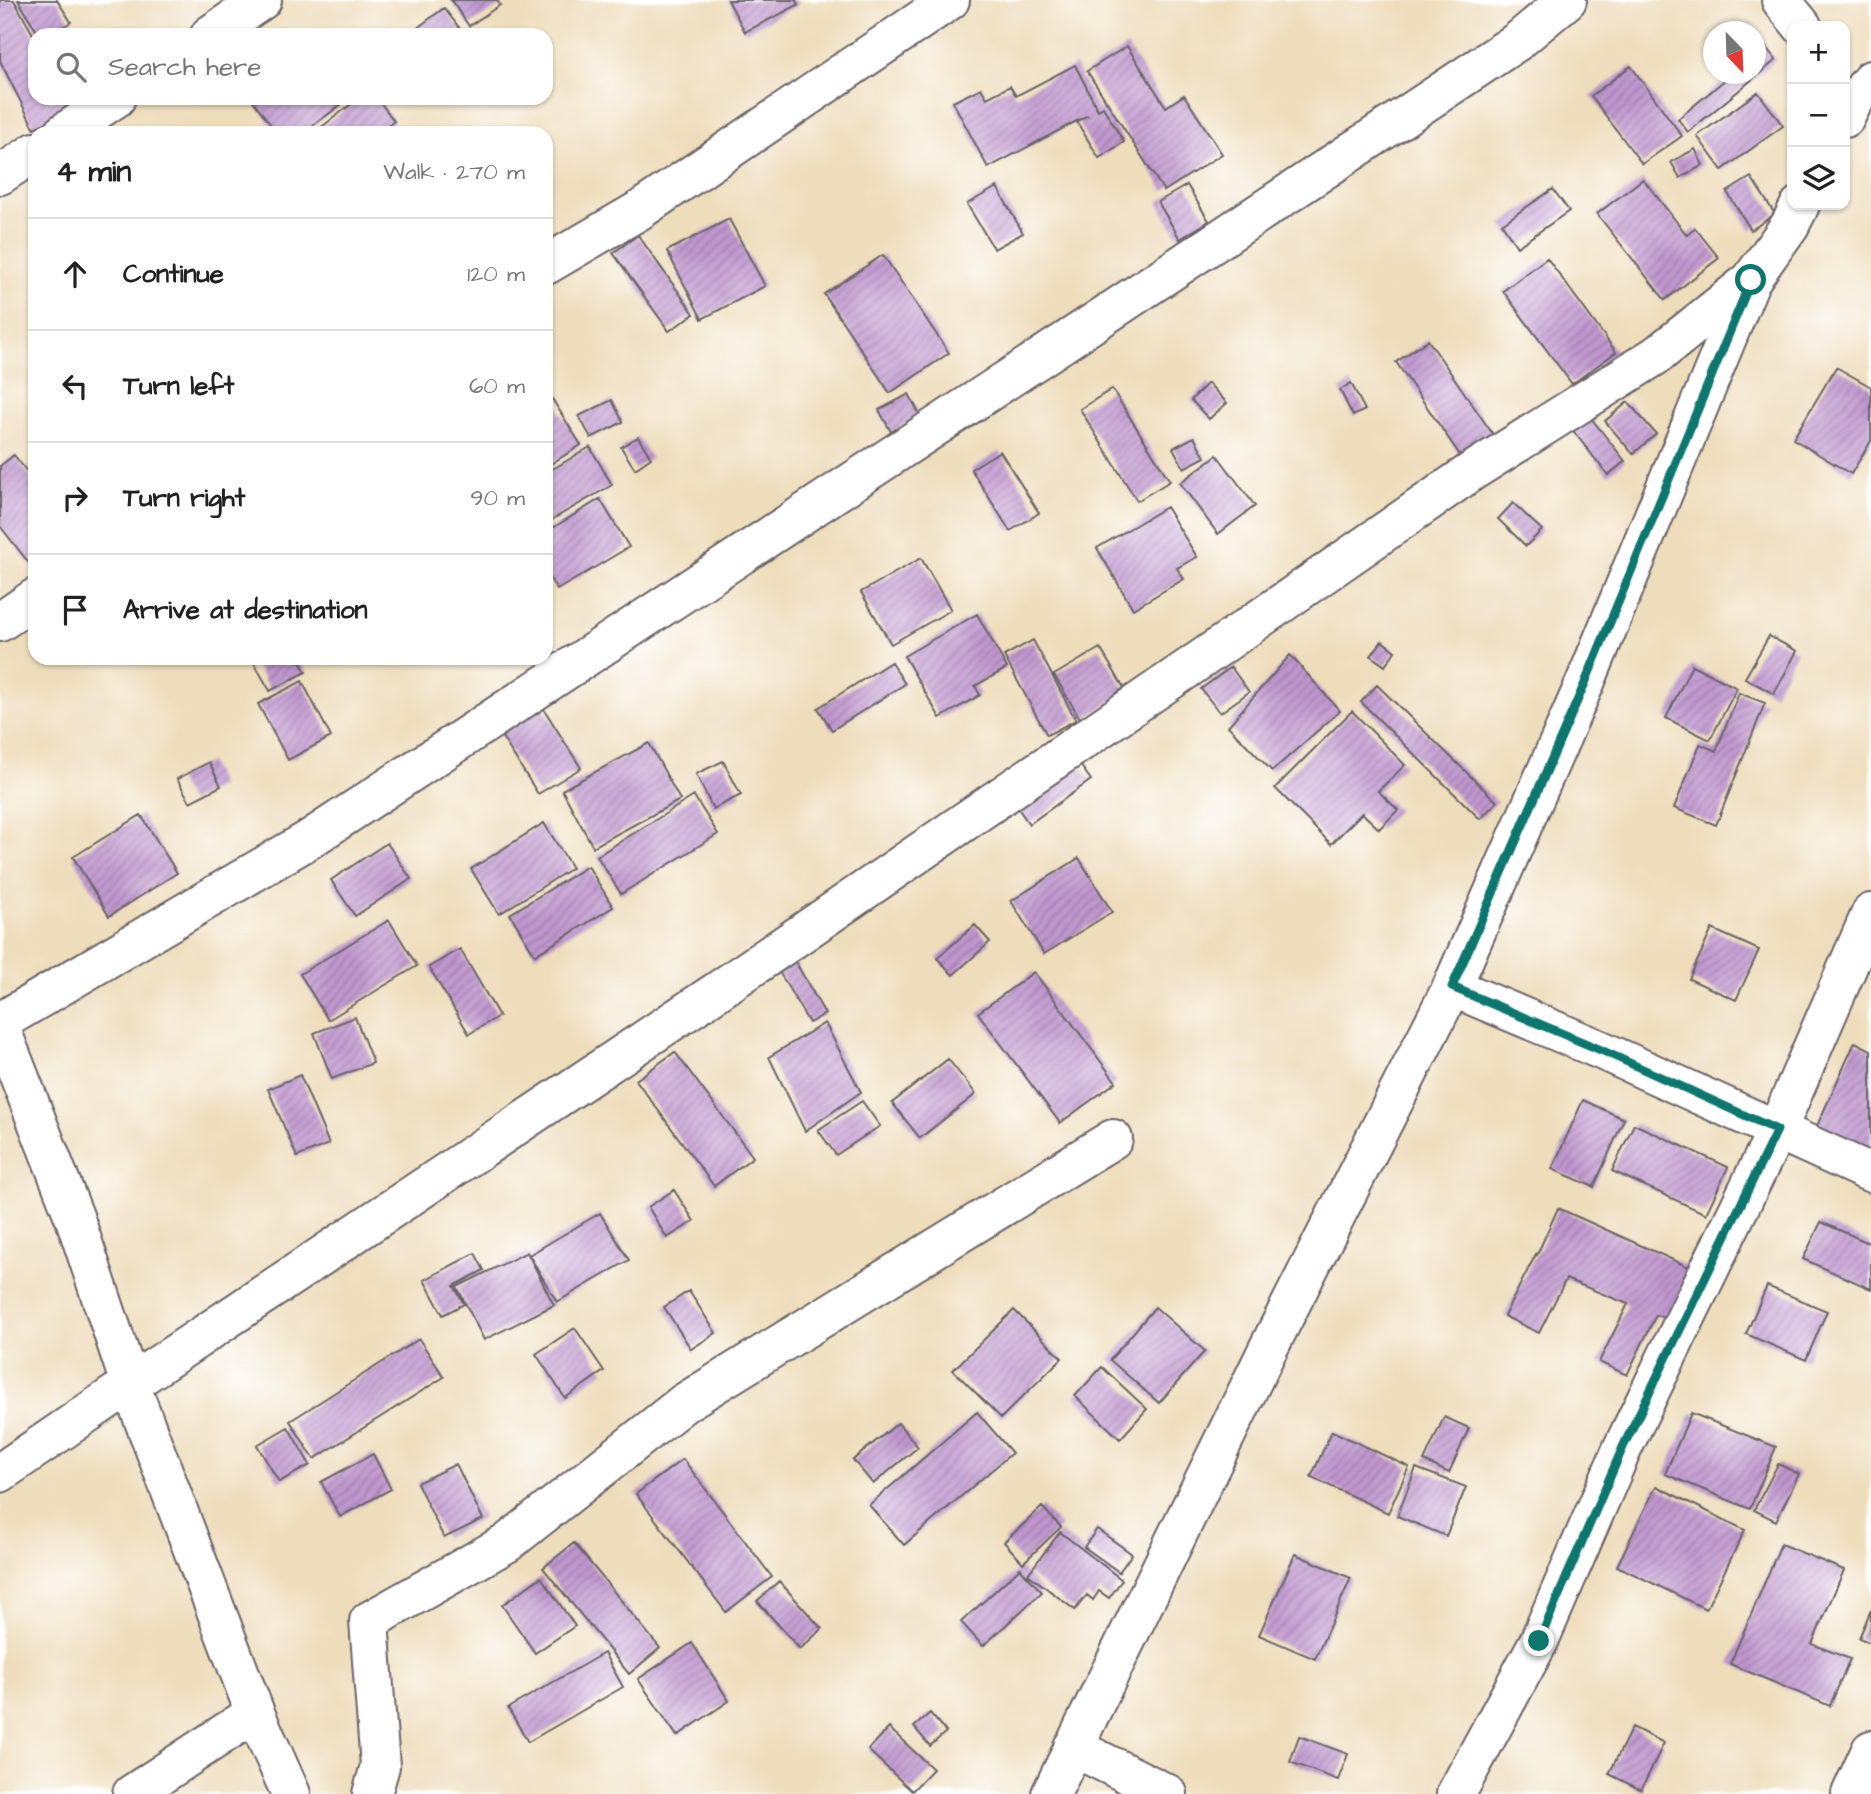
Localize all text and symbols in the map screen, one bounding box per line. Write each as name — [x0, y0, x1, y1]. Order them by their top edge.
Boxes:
north arrow — [1703, 21, 1766, 84]
map controls — [1787, 21, 1850, 210]
button: + — [1787, 21, 1850, 84]
search box — [28, 28, 553, 105]
icon: search — [52, 48, 90, 86]
text: Search here — [108, 49, 261, 85]
button: − — [1787, 84, 1850, 147]
button: layers — [1787, 147, 1850, 210]
text: 4 min — [56, 151, 131, 193]
text: Walk · 270 m — [383, 156, 525, 188]
icon: ahead — [56, 255, 94, 293]
text: Continue — [123, 256, 224, 292]
text: 120 m — [467, 258, 525, 290]
route start — [1735, 264, 1766, 295]
icon: left — [56, 367, 94, 405]
text: Turn left — [123, 368, 234, 404]
text: 60 m — [469, 370, 525, 402]
icon: right — [56, 479, 94, 517]
text: Turn right — [123, 480, 245, 516]
text: 90 m — [470, 482, 525, 514]
icon: arrive — [56, 591, 94, 629]
text: Arrive at destination — [123, 592, 368, 628]
route end — [1523, 1625, 1554, 1656]

